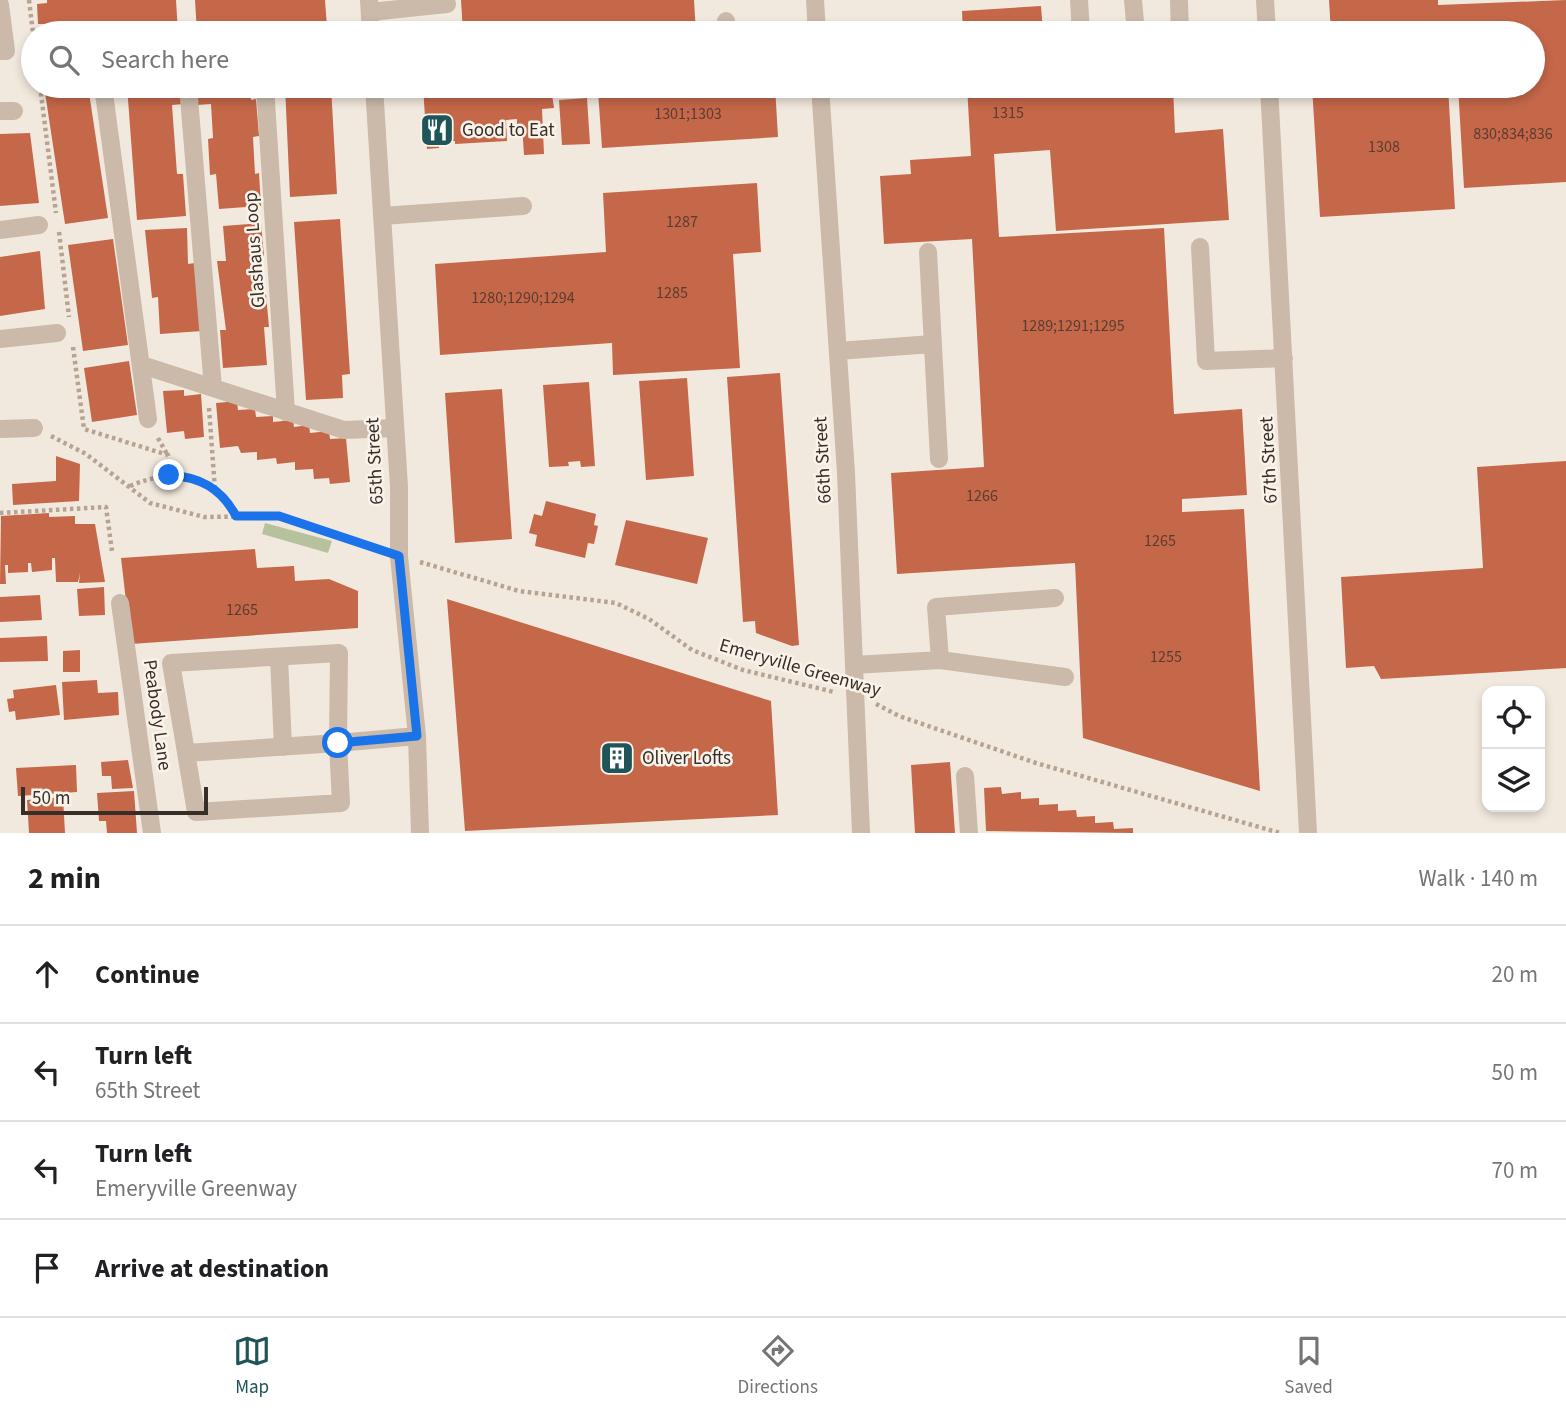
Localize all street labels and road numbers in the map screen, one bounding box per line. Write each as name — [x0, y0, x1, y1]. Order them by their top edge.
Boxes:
street label: Glashaus Loop — [237, 191, 273, 309]
street label: 66th Street — [807, 415, 839, 504]
street label: 67th Street — [1253, 415, 1285, 504]
street label: 65th Street — [359, 416, 391, 505]
street label: Emeryville Greenway — [716, 632, 884, 704]
street label: Peabody Lane — [136, 658, 178, 772]

